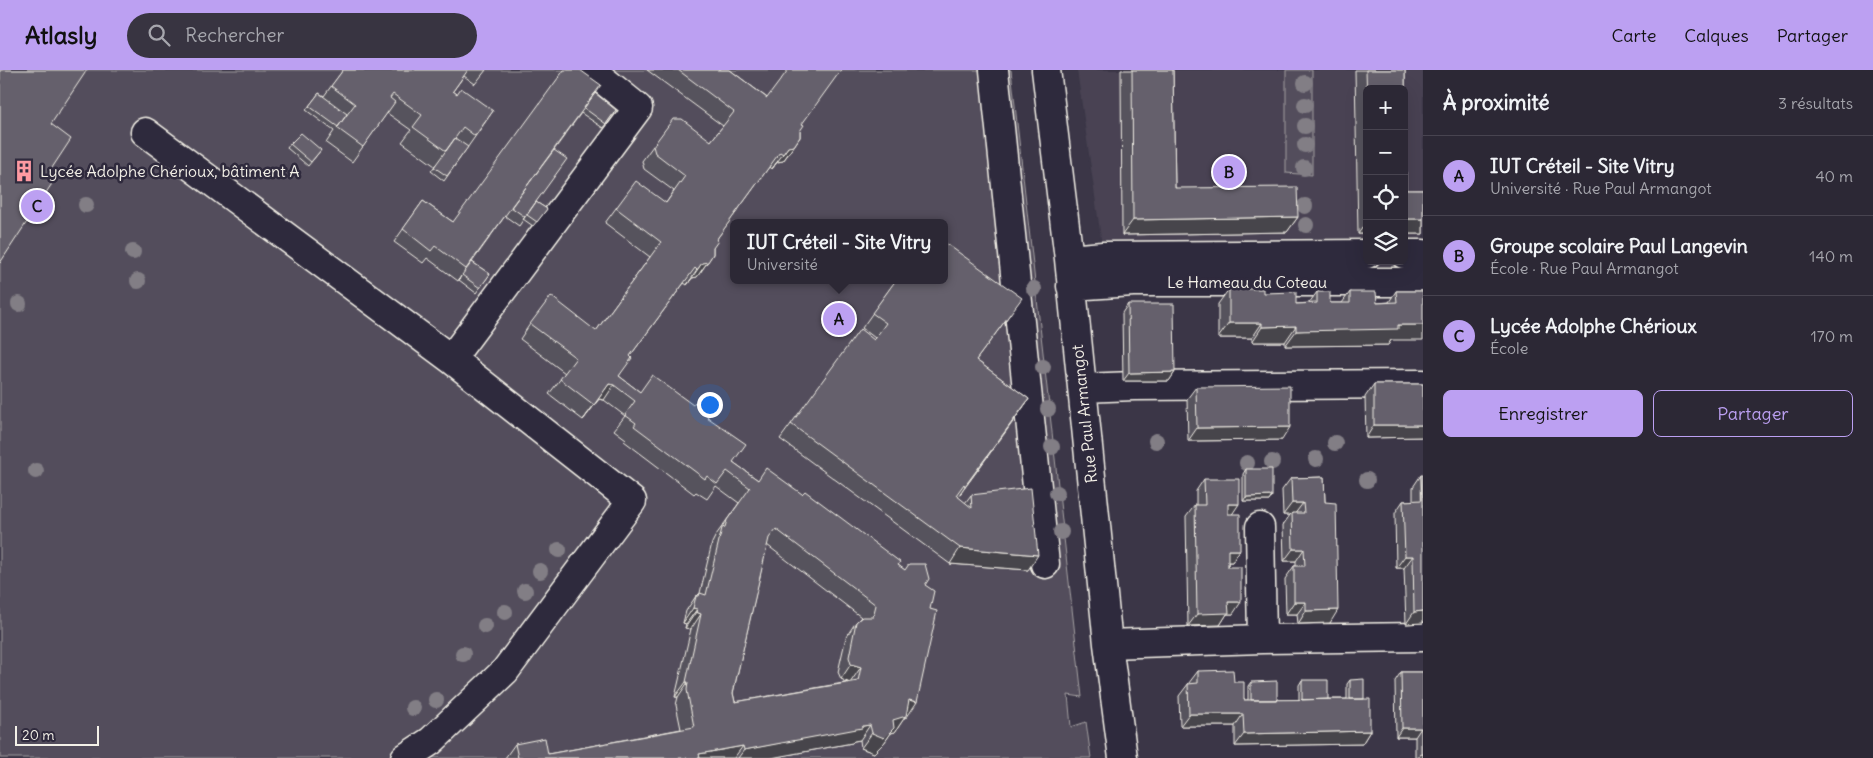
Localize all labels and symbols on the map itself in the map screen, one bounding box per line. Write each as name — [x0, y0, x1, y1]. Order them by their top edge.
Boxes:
pin: B — [1213, 153, 1245, 191]
building icon: Lycée Adolphe Chérioux, bâtiment A — [11, 158, 37, 184]
place label: Lycée Adolphe Chérioux, bâtiment A — [40, 161, 300, 181]
pin: C — [21, 187, 53, 225]
street label: Le Hameau du Coteau — [1167, 272, 1327, 292]
pin: A — [823, 300, 855, 338]
street label: Rue Paul Armangot — [1067, 343, 1101, 484]
your location — [697, 392, 723, 418]
scale bar — [15, 723, 99, 746]

